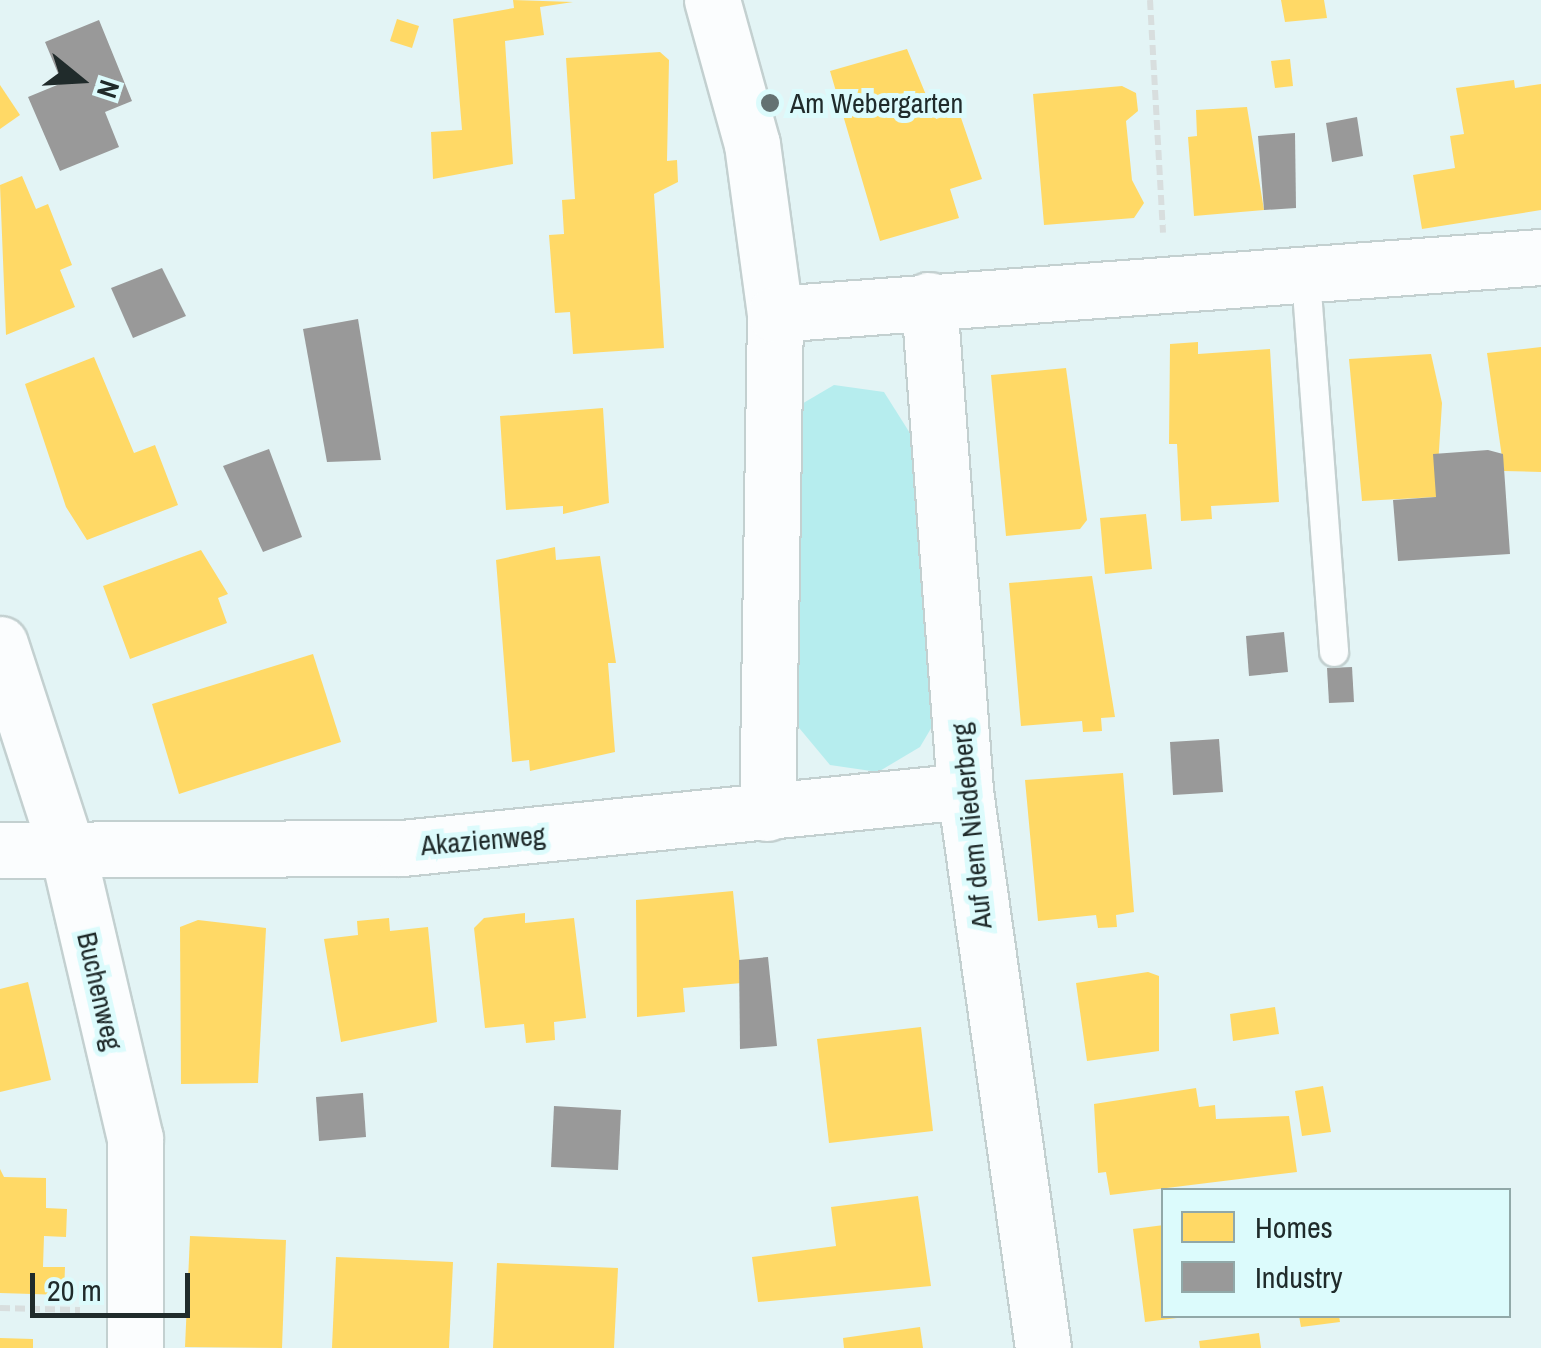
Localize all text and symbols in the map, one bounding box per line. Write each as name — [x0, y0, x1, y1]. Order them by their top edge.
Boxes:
north arrow — [30, 30, 130, 130]
text: N — [88, 76, 129, 103]
place label: Am Webergarten — [790, 86, 963, 120]
marker: Am Webergarten — [759, 92, 781, 114]
street label: Auf dem Niederberg — [943, 721, 999, 931]
street label: Akazienweg — [419, 818, 547, 862]
street label: Buchenweg — [70, 929, 130, 1053]
legend — [1161, 1188, 1511, 1318]
text: Homes — [1255, 1207, 1333, 1247]
scale bar — [35, 1253, 195, 1315]
text: Industry — [1255, 1257, 1343, 1297]
text: 20 m — [47, 1270, 102, 1310]

